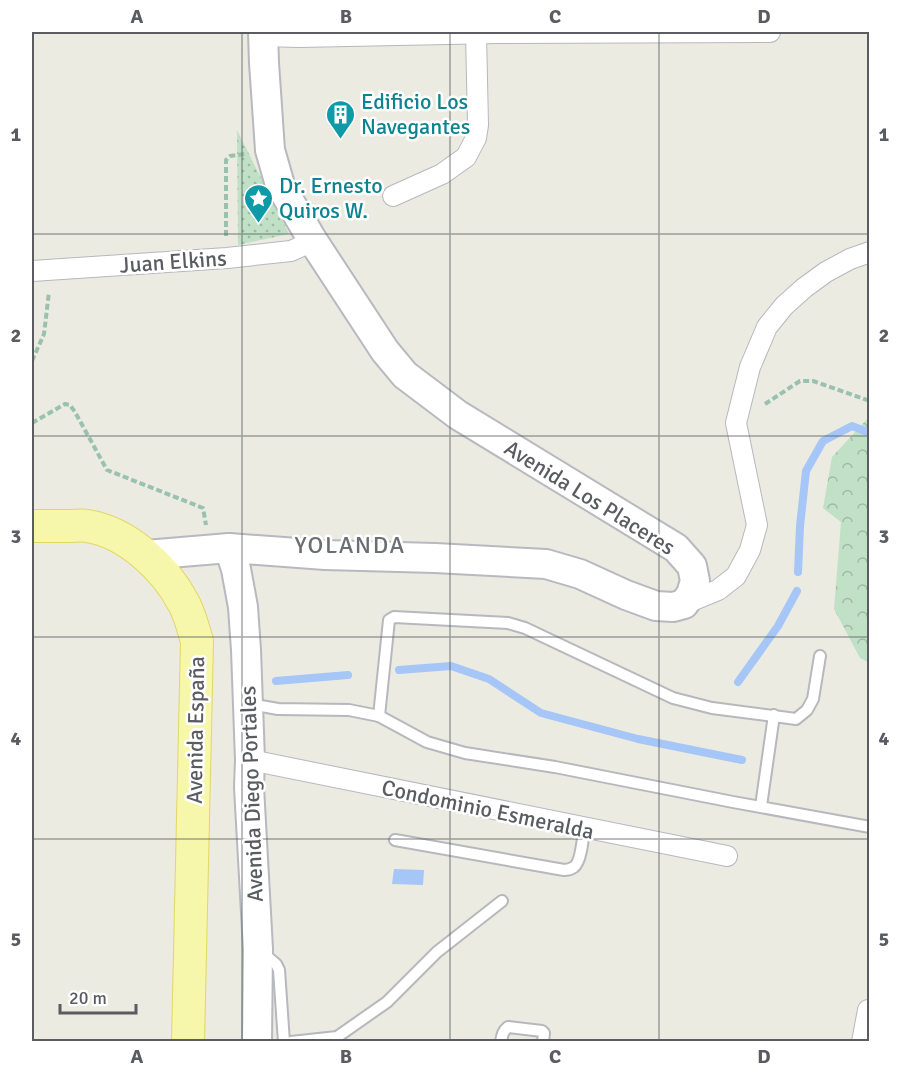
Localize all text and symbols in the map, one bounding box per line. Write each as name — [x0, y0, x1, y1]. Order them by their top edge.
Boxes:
text: A — [131, 4, 144, 29]
text: B — [340, 4, 352, 29]
text: C — [549, 4, 561, 29]
text: D — [757, 4, 771, 29]
place label: Edificio Los Navegantes — [361, 88, 470, 140]
building icon: Edificio Los Navegantes — [324, 98, 356, 140]
text: 1 — [11, 122, 22, 147]
text: 1 — [879, 122, 890, 147]
place label: Dr. Ernesto Quiros W. — [279, 172, 383, 224]
place icon: Dr. Ernesto Quiros W. — [242, 182, 274, 224]
street label: Juan Elkins — [119, 244, 227, 279]
text: 2 — [11, 323, 21, 348]
text: 2 — [879, 323, 889, 348]
street label: Avenida Los Placeres — [500, 434, 680, 561]
text: 3 — [11, 524, 21, 549]
text: 3 — [879, 524, 889, 549]
district label: YOLANDA — [294, 530, 406, 560]
street label: Avenida España — [181, 656, 210, 804]
street label: Avenida Diego Portales — [234, 685, 269, 902]
text: 4 — [11, 726, 22, 751]
text: 4 — [879, 726, 890, 751]
street label: Condominio Esmeralda — [379, 774, 596, 845]
text: 5 — [11, 927, 21, 952]
text: 5 — [879, 927, 889, 952]
scale bar — [60, 977, 136, 1015]
text: 20 m — [69, 987, 107, 1009]
text: A — [131, 1044, 144, 1069]
text: B — [340, 1044, 352, 1069]
text: C — [549, 1044, 561, 1069]
text: D — [757, 1044, 771, 1069]

